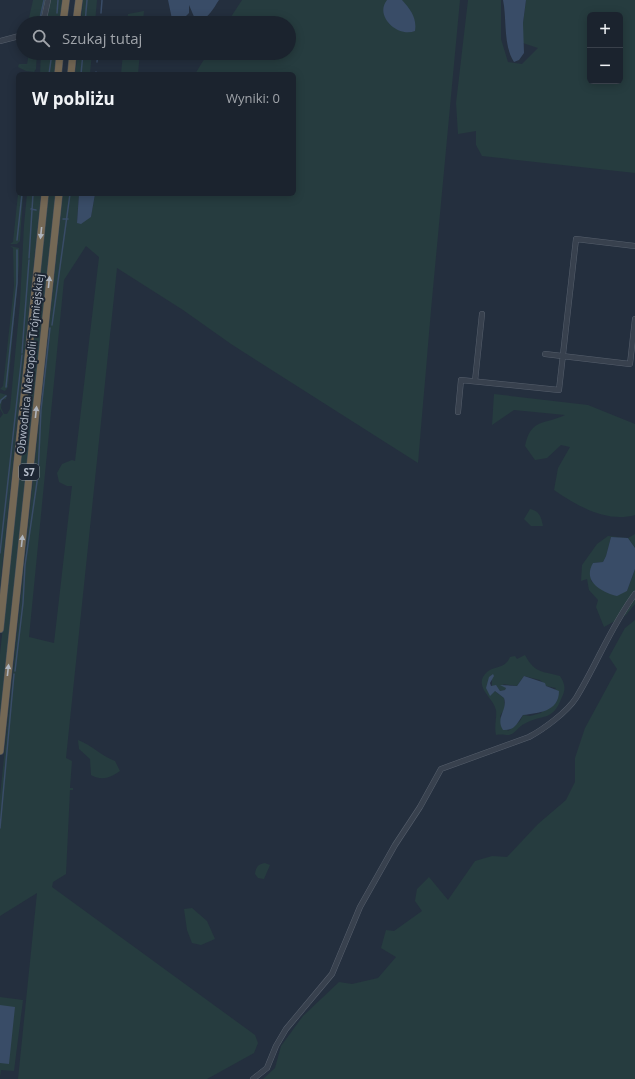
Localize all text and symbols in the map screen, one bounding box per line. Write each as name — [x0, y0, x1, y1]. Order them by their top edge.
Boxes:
map controls — [587, 12, 623, 84]
button: + — [587, 12, 623, 48]
search box — [16, 16, 296, 60]
icon: search — [30, 27, 52, 49]
text: Szukaj tutaj — [62, 28, 142, 48]
button: − — [587, 48, 623, 84]
text: W pobliżu — [32, 87, 115, 110]
text: Wyniki: 0 — [226, 89, 280, 107]
one-way arrow — [38, 227, 44, 239]
street label: Obwodnica Metropolii Trójmiejskiej — [13, 273, 46, 455]
one-way arrow — [46, 276, 53, 288]
one-way arrow — [32, 406, 39, 418]
road number: S7 — [19, 464, 39, 480]
one-way arrow — [19, 535, 25, 547]
one-way arrow — [5, 664, 12, 676]

